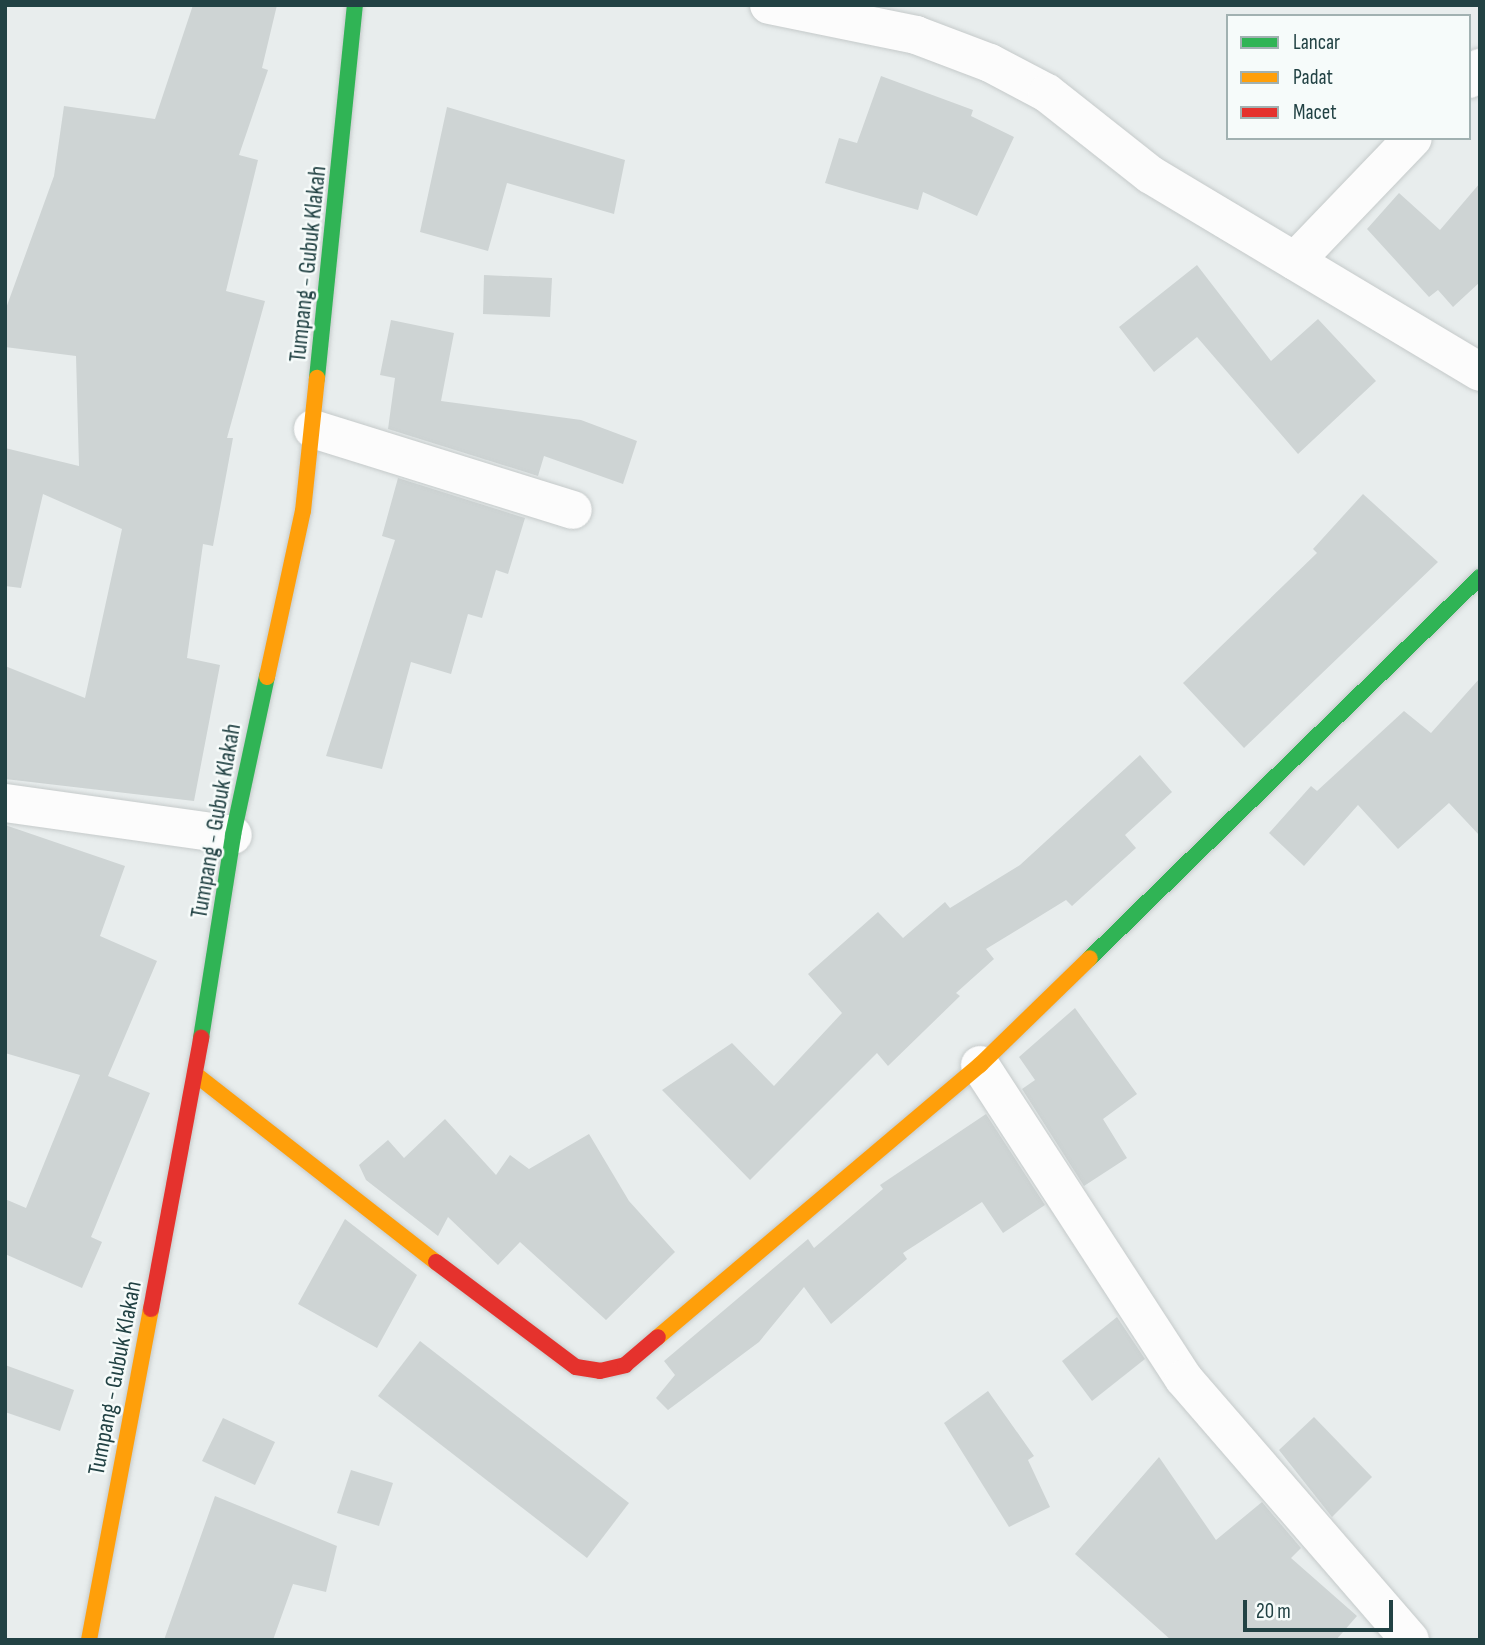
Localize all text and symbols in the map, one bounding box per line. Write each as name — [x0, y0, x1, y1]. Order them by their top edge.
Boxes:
legend — [1226, 14, 1471, 140]
text: Lancar — [1293, 30, 1340, 55]
text: Padat — [1293, 65, 1333, 90]
text: Macet — [1293, 100, 1337, 125]
street label: Tumpang - Gubuk Klakah — [283, 164, 333, 364]
street label: Tumpang - Gubuk Klakah — [185, 721, 247, 921]
street label: Tumpang - Gubuk Klakah — [82, 1278, 148, 1478]
scale bar — [1247, 1586, 1398, 1630]
text: 20 m — [1256, 1599, 1291, 1624]

